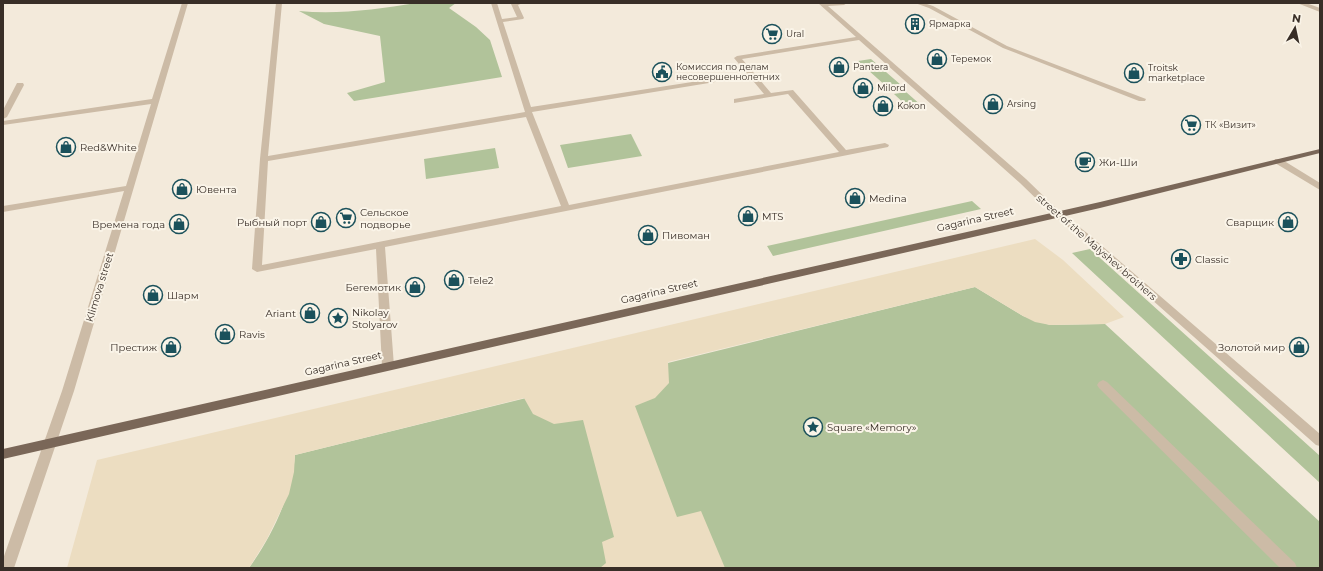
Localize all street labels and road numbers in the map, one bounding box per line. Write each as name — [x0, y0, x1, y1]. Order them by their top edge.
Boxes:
street label: street of the Malyshev brothers — [1034, 192, 1160, 303]
street label: Gagarina Street — [935, 204, 1015, 235]
street label: Klimova street — [83, 251, 116, 323]
street label: Gagarina Street — [619, 276, 699, 307]
street label: Gagarina Street — [303, 348, 383, 379]

